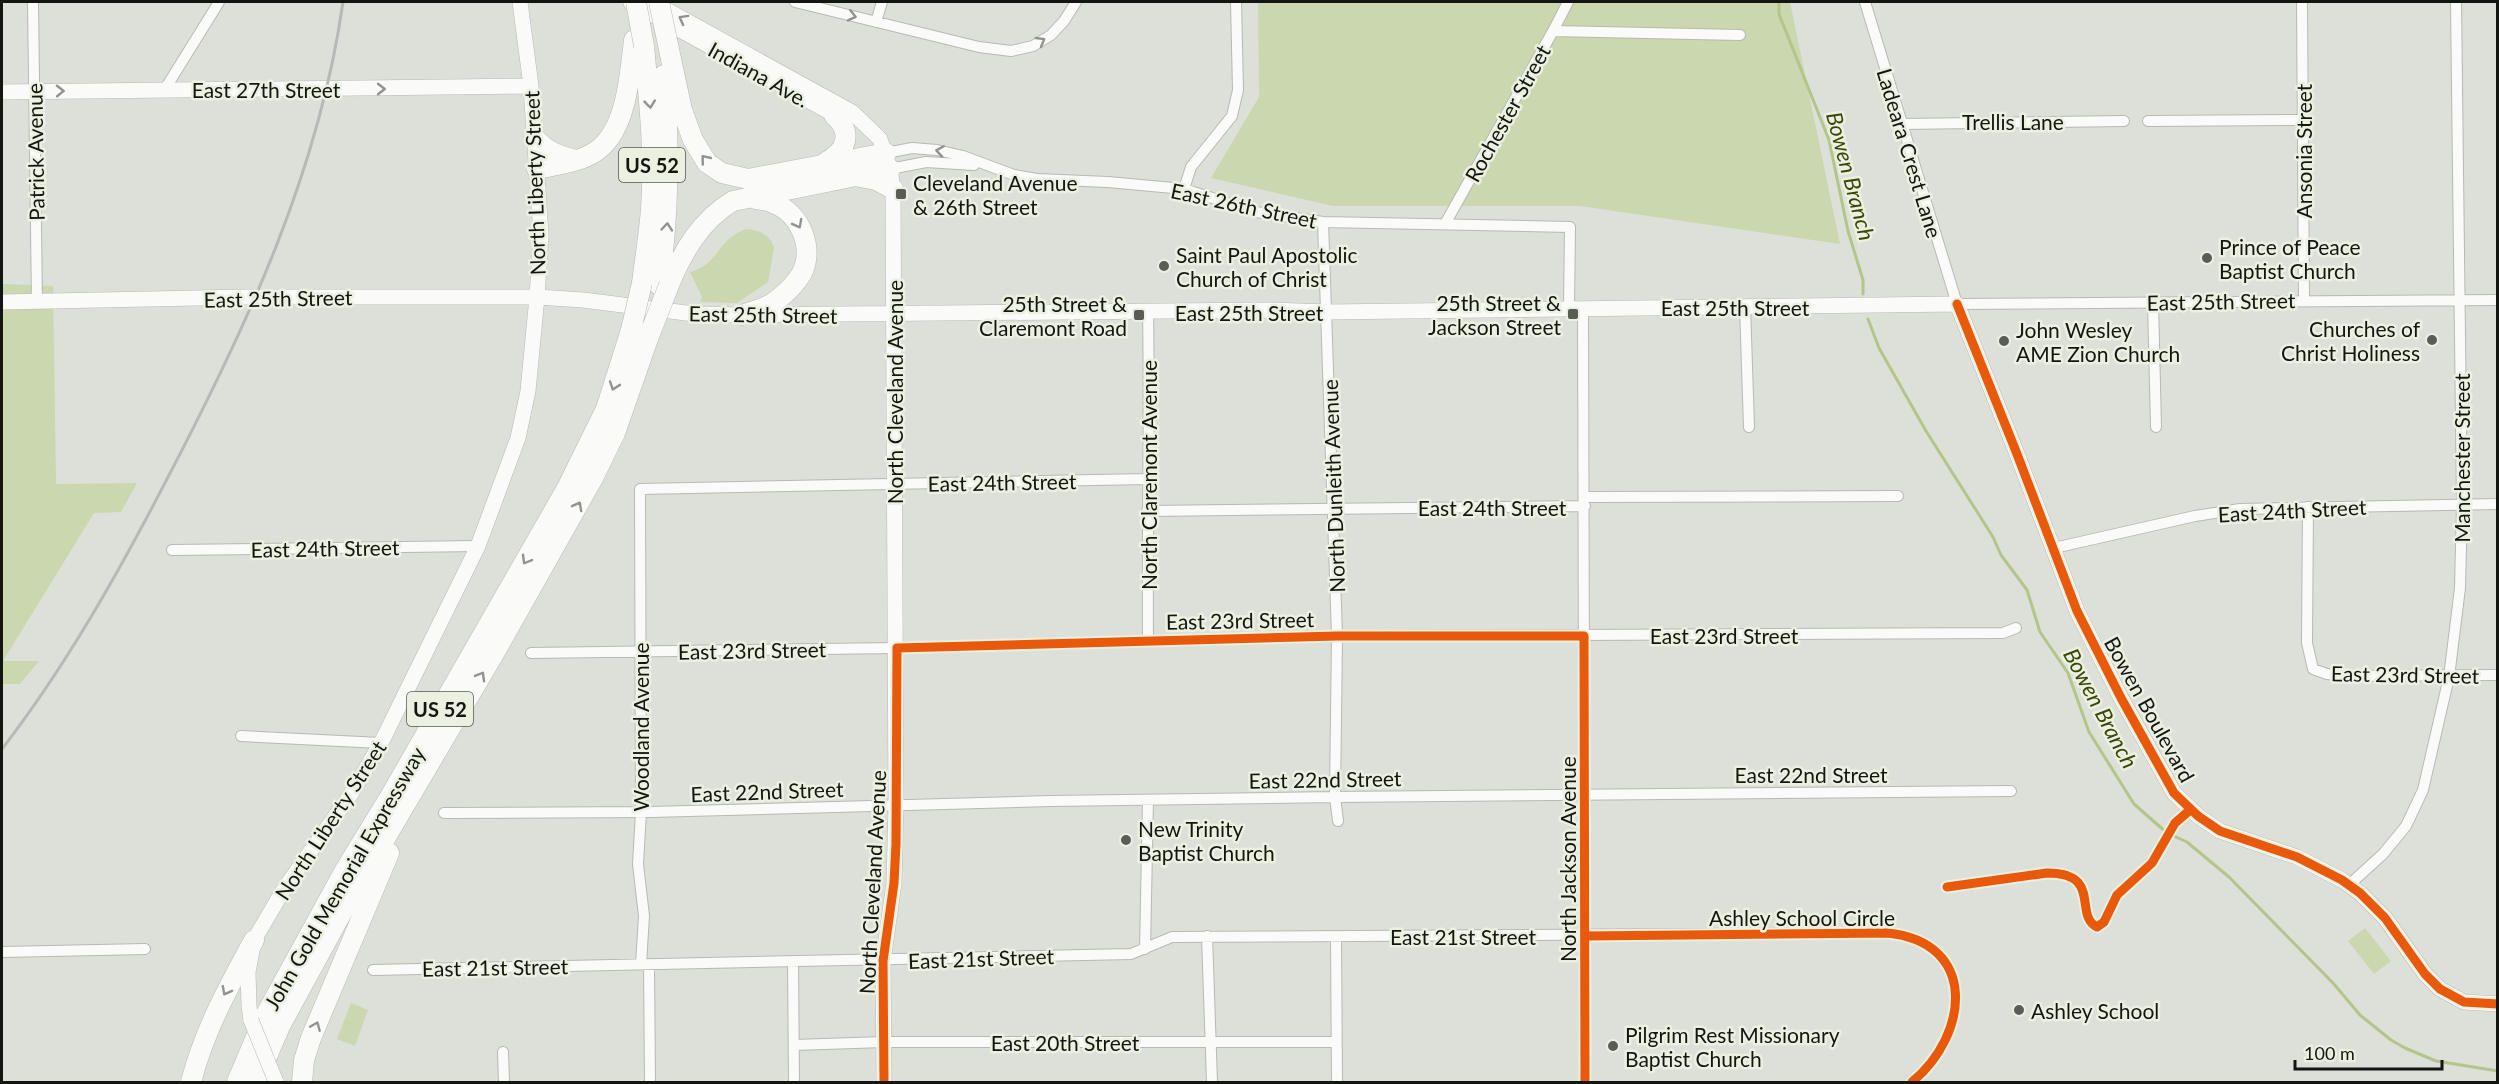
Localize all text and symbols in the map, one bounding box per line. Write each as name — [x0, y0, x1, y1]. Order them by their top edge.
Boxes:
one-way arrow — [847, 9, 857, 22]
one-way arrow — [679, 15, 689, 26]
street label: Indiana Ave. — [704, 36, 814, 112]
one-way arrow — [1035, 37, 1045, 48]
street label: Rochester Street — [1459, 40, 1555, 186]
street label: Ladeara Crest Lane — [1872, 65, 1948, 241]
street label: East 27th Street — [192, 77, 341, 102]
street label: Patrick Avenue — [21, 83, 49, 221]
one-way arrow — [376, 83, 385, 95]
street label: Ansonia Street — [2291, 83, 2316, 218]
one-way arrow — [55, 85, 64, 97]
street label: North Liberty Street — [518, 90, 550, 276]
one-way arrow — [643, 99, 656, 109]
water label: Bowen Branch — [1821, 109, 1881, 243]
street label: Trellis Lane — [1962, 109, 2064, 134]
one-way arrow — [936, 145, 945, 157]
road number: US 52 — [619, 148, 685, 182]
one-way arrow — [702, 155, 713, 166]
place label: Cleveland Avenue & 26th Street — [913, 170, 1078, 219]
street label: East 26th Street — [1169, 177, 1320, 233]
marker: Cleveland Avenue & 26th Street — [894, 187, 908, 201]
one-way arrow — [791, 218, 802, 229]
one-way arrow — [660, 222, 673, 231]
place label: Prince of Peace Baptist Church — [2219, 234, 2361, 283]
place label: Saint Paul Apostolic Church of Christ — [1176, 242, 1358, 291]
marker: Prince of Peace Baptist Church — [2200, 251, 2214, 265]
marker: Saint Paul Apostolic Church of Christ — [1157, 259, 1171, 273]
street label: North Cleveland Avenue — [882, 280, 907, 504]
street label: East 25th Street — [203, 284, 353, 312]
street label: East 25th Street — [2146, 287, 2296, 315]
place label: 25th Street & Jackson Street — [1428, 290, 1561, 339]
place label: 25th Street & Claremont Road — [979, 291, 1127, 340]
street label: East 25th Street — [1661, 295, 1810, 320]
street label: East 25th Street — [688, 300, 838, 328]
street label: East 25th Street — [1175, 300, 1324, 325]
marker: 25th Street & Jackson Street — [1566, 307, 1580, 321]
marker: 25th Street & Claremont Road — [1132, 308, 1146, 322]
place label: Churches of Christ Holiness — [2281, 316, 2421, 365]
place label: John Wesley AME Zion Church — [2016, 317, 2180, 366]
marker: Churches of Christ Holiness — [2425, 333, 2439, 347]
marker: John Wesley AME Zion Church — [1997, 334, 2011, 348]
street label: North Claremont Avenue — [1136, 360, 1161, 590]
street label: Manchester Street — [2449, 373, 2474, 543]
street label: North Dunleith Avenue — [1317, 379, 1349, 593]
one-way arrow — [609, 380, 621, 391]
street label: East 24th Street — [927, 468, 1077, 496]
street label: East 24th Street — [2217, 494, 2367, 526]
street label: East 24th Street — [1418, 495, 1567, 520]
one-way arrow — [571, 502, 582, 513]
street label: East 24th Street — [250, 534, 400, 562]
one-way arrow — [522, 554, 533, 564]
street label: East 23rd Street — [1166, 606, 1315, 634]
street label: East 23rd Street — [1650, 623, 1799, 648]
street label: Bowen Boulevard — [2100, 632, 2200, 786]
street label: East 23rd Street — [678, 636, 827, 664]
street label: Woodland Avenue — [628, 642, 653, 812]
water label: Bowen Branch — [2058, 643, 2144, 773]
street label: East 23rd Street — [2331, 660, 2480, 688]
one-way arrow — [474, 672, 485, 682]
road number: US 52 — [407, 692, 473, 726]
street label: North Liberty Street — [269, 735, 391, 904]
street label: John Gold Memorial Expressway — [258, 742, 430, 1014]
street label: North Jackson Avenue — [1555, 756, 1580, 962]
street label: East 22nd Street — [1735, 762, 1888, 787]
street label: East 22nd Street — [1248, 765, 1402, 793]
street label: North Cleveland Avenue — [854, 769, 890, 995]
street label: East 22nd Street — [690, 776, 844, 806]
place label: New Trinity Baptist Church — [1138, 816, 1275, 865]
marker: New Trinity Baptist Church — [1119, 833, 1133, 847]
street label: Ashley School Circle — [1709, 905, 1895, 930]
street label: East 21st Street — [1390, 924, 1537, 949]
street label: East 21st Street — [908, 943, 1055, 973]
street label: East 21st Street — [422, 953, 569, 981]
one-way arrow — [222, 985, 233, 996]
place label: Ashley School — [2031, 998, 2159, 1023]
marker: Ashley School — [2012, 1003, 2026, 1017]
one-way arrow — [309, 1021, 321, 1032]
place label: Pilgrim Rest Missionary Baptist Church — [1625, 1022, 1840, 1071]
street label: East 20th Street — [991, 1030, 1140, 1055]
scale bar — [2295, 1033, 2442, 1071]
marker: Pilgrim Rest Missionary Baptist Church — [1606, 1039, 1620, 1053]
text: 100 m — [2304, 1042, 2355, 1064]

